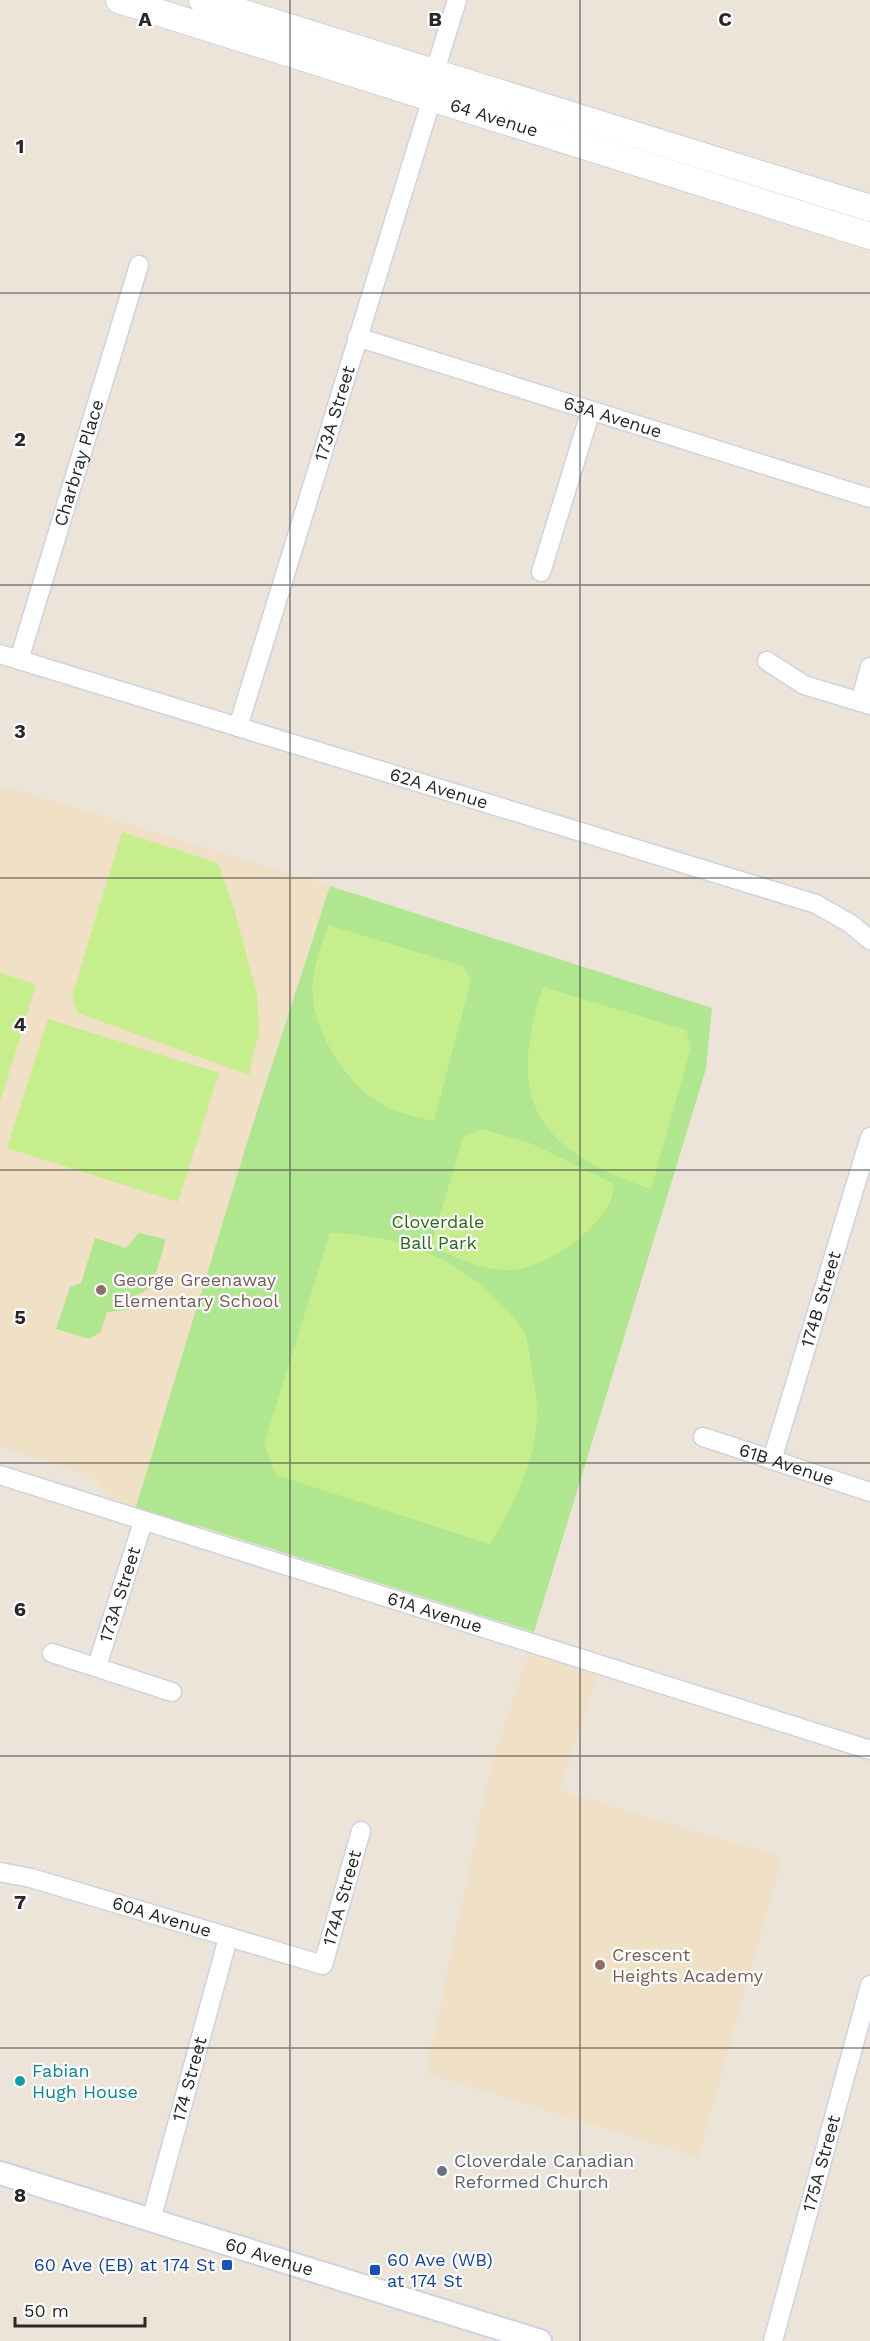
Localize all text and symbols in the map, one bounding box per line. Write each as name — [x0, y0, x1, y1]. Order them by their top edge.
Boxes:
text: A — [138, 7, 152, 31]
text: B — [428, 7, 442, 31]
text: C — [718, 7, 732, 31]
street label: 64 Avenue — [447, 94, 541, 141]
text: 1 — [16, 134, 24, 158]
street label: 173A Street — [310, 363, 359, 464]
street label: 63A Avenue — [561, 392, 665, 442]
street label: Charbray Place — [49, 397, 108, 529]
text: 2 — [14, 427, 26, 451]
text: 3 — [14, 719, 26, 743]
street label: 62A Avenue — [387, 763, 491, 813]
text: 4 — [14, 1012, 27, 1036]
park label: Cloverdale Ball Park — [392, 1211, 484, 1253]
street label: 174B Street — [796, 1248, 845, 1350]
place label: George Greenaway Elementary School — [113, 1269, 279, 1311]
marker: George Greenaway Elementary School — [94, 1283, 108, 1297]
text: 5 — [14, 1305, 26, 1329]
street label: 61B Avenue — [736, 1439, 837, 1489]
street label: 173A Street — [94, 1544, 145, 1645]
street label: 61A Avenue — [385, 1587, 485, 1637]
text: 6 — [14, 1597, 26, 1621]
street label: 174A Street — [318, 1847, 365, 1948]
text: 7 — [14, 1890, 26, 1914]
street label: 60A Avenue — [110, 1892, 214, 1941]
place label: Crescent Heights Academy — [612, 1944, 764, 1986]
marker: Crescent Heights Academy — [593, 1958, 607, 1972]
street label: 174 Street — [167, 2034, 211, 2124]
place label: Fabian Hugh House — [32, 2060, 138, 2102]
marker: Fabian Hugh House — [13, 2074, 27, 2088]
street label: 175A Street — [798, 2112, 844, 2214]
place label: Cloverdale Canadian Reformed Church — [454, 2150, 634, 2192]
marker: Cloverdale Canadian Reformed Church — [435, 2164, 449, 2178]
text: 8 — [14, 2183, 26, 2207]
street label: 60 Avenue — [223, 2233, 316, 2280]
place label: 60 Ave (WB) at 174 St — [387, 2249, 493, 2291]
place label: 60 Ave (EB) at 174 St — [34, 2254, 215, 2275]
marker: 60 Ave (EB) at 174 St — [220, 2258, 234, 2272]
marker: 60 Ave (WB) at 174 St — [368, 2263, 382, 2277]
scale bar — [15, 2290, 146, 2328]
text: 50 m — [24, 2300, 69, 2321]

